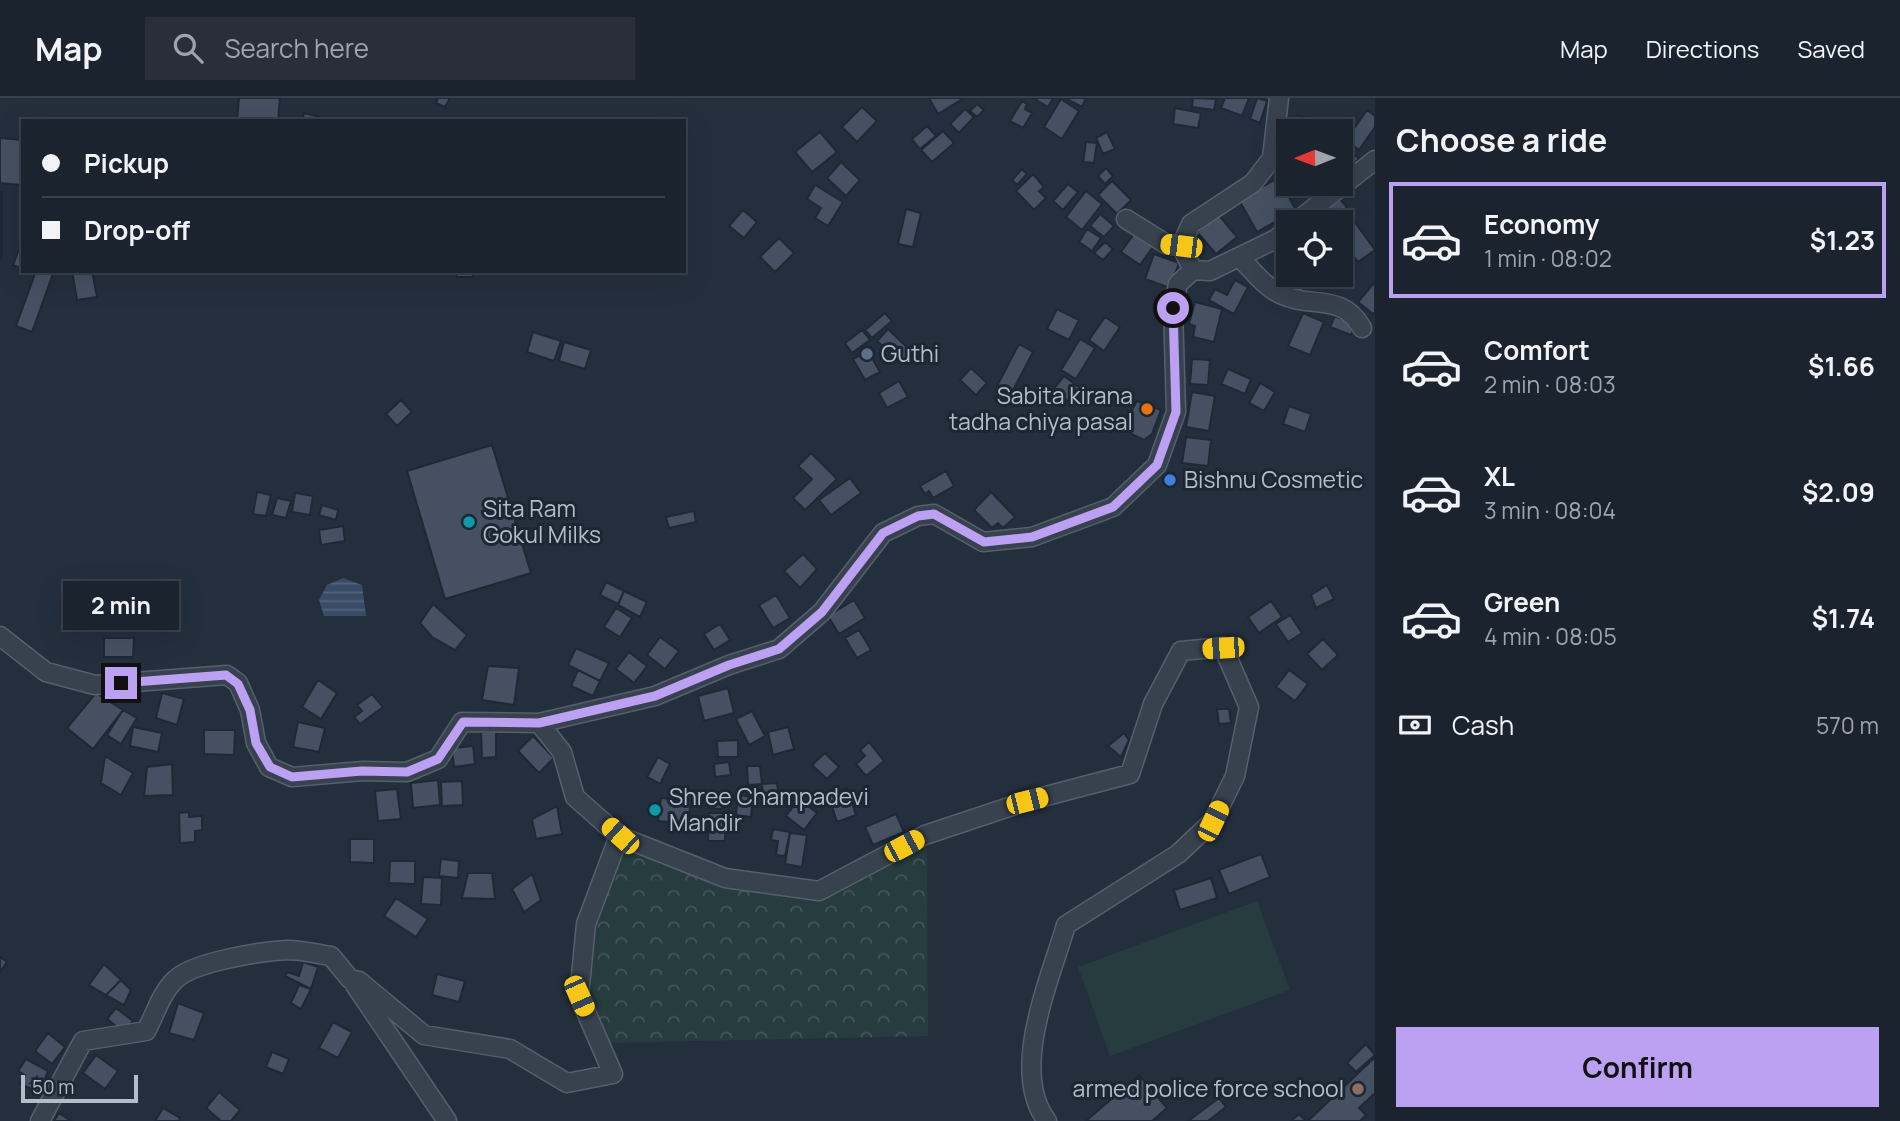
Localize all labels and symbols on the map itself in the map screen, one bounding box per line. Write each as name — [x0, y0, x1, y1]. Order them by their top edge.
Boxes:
north arrow — [1276, 119, 1353, 196]
car — [1159, 233, 1204, 259]
route start — [1157, 292, 1189, 324]
place label: Guthi — [881, 337, 939, 369]
marker: Guthi — [859, 346, 875, 362]
place label: Sabita kirana tadha chiya pasal — [949, 379, 1133, 437]
marker: Sabita kirana tadha chiya pasal — [1139, 401, 1155, 417]
place label: Bishnu Cosmetic — [1184, 463, 1363, 495]
marker: Bishnu Cosmetic — [1162, 472, 1178, 488]
place label: Sita Ram Gokul Milks — [483, 492, 601, 550]
marker: Sita Ram Gokul Milks — [461, 514, 477, 530]
callout: 2 min — [63, 582, 179, 630]
car — [1202, 636, 1245, 660]
route end — [105, 667, 137, 699]
place label: Shree Champadevi Mandir — [669, 780, 869, 838]
car — [1005, 786, 1050, 816]
car — [1195, 798, 1232, 844]
marker: Shree Champadevi Mandir — [647, 802, 663, 818]
car — [598, 814, 643, 858]
car — [881, 827, 928, 865]
car — [561, 973, 598, 1019]
scale bar — [21, 1072, 138, 1104]
place label: armed police force school — [1073, 1072, 1344, 1104]
marker: armed police force school — [1350, 1081, 1366, 1097]

